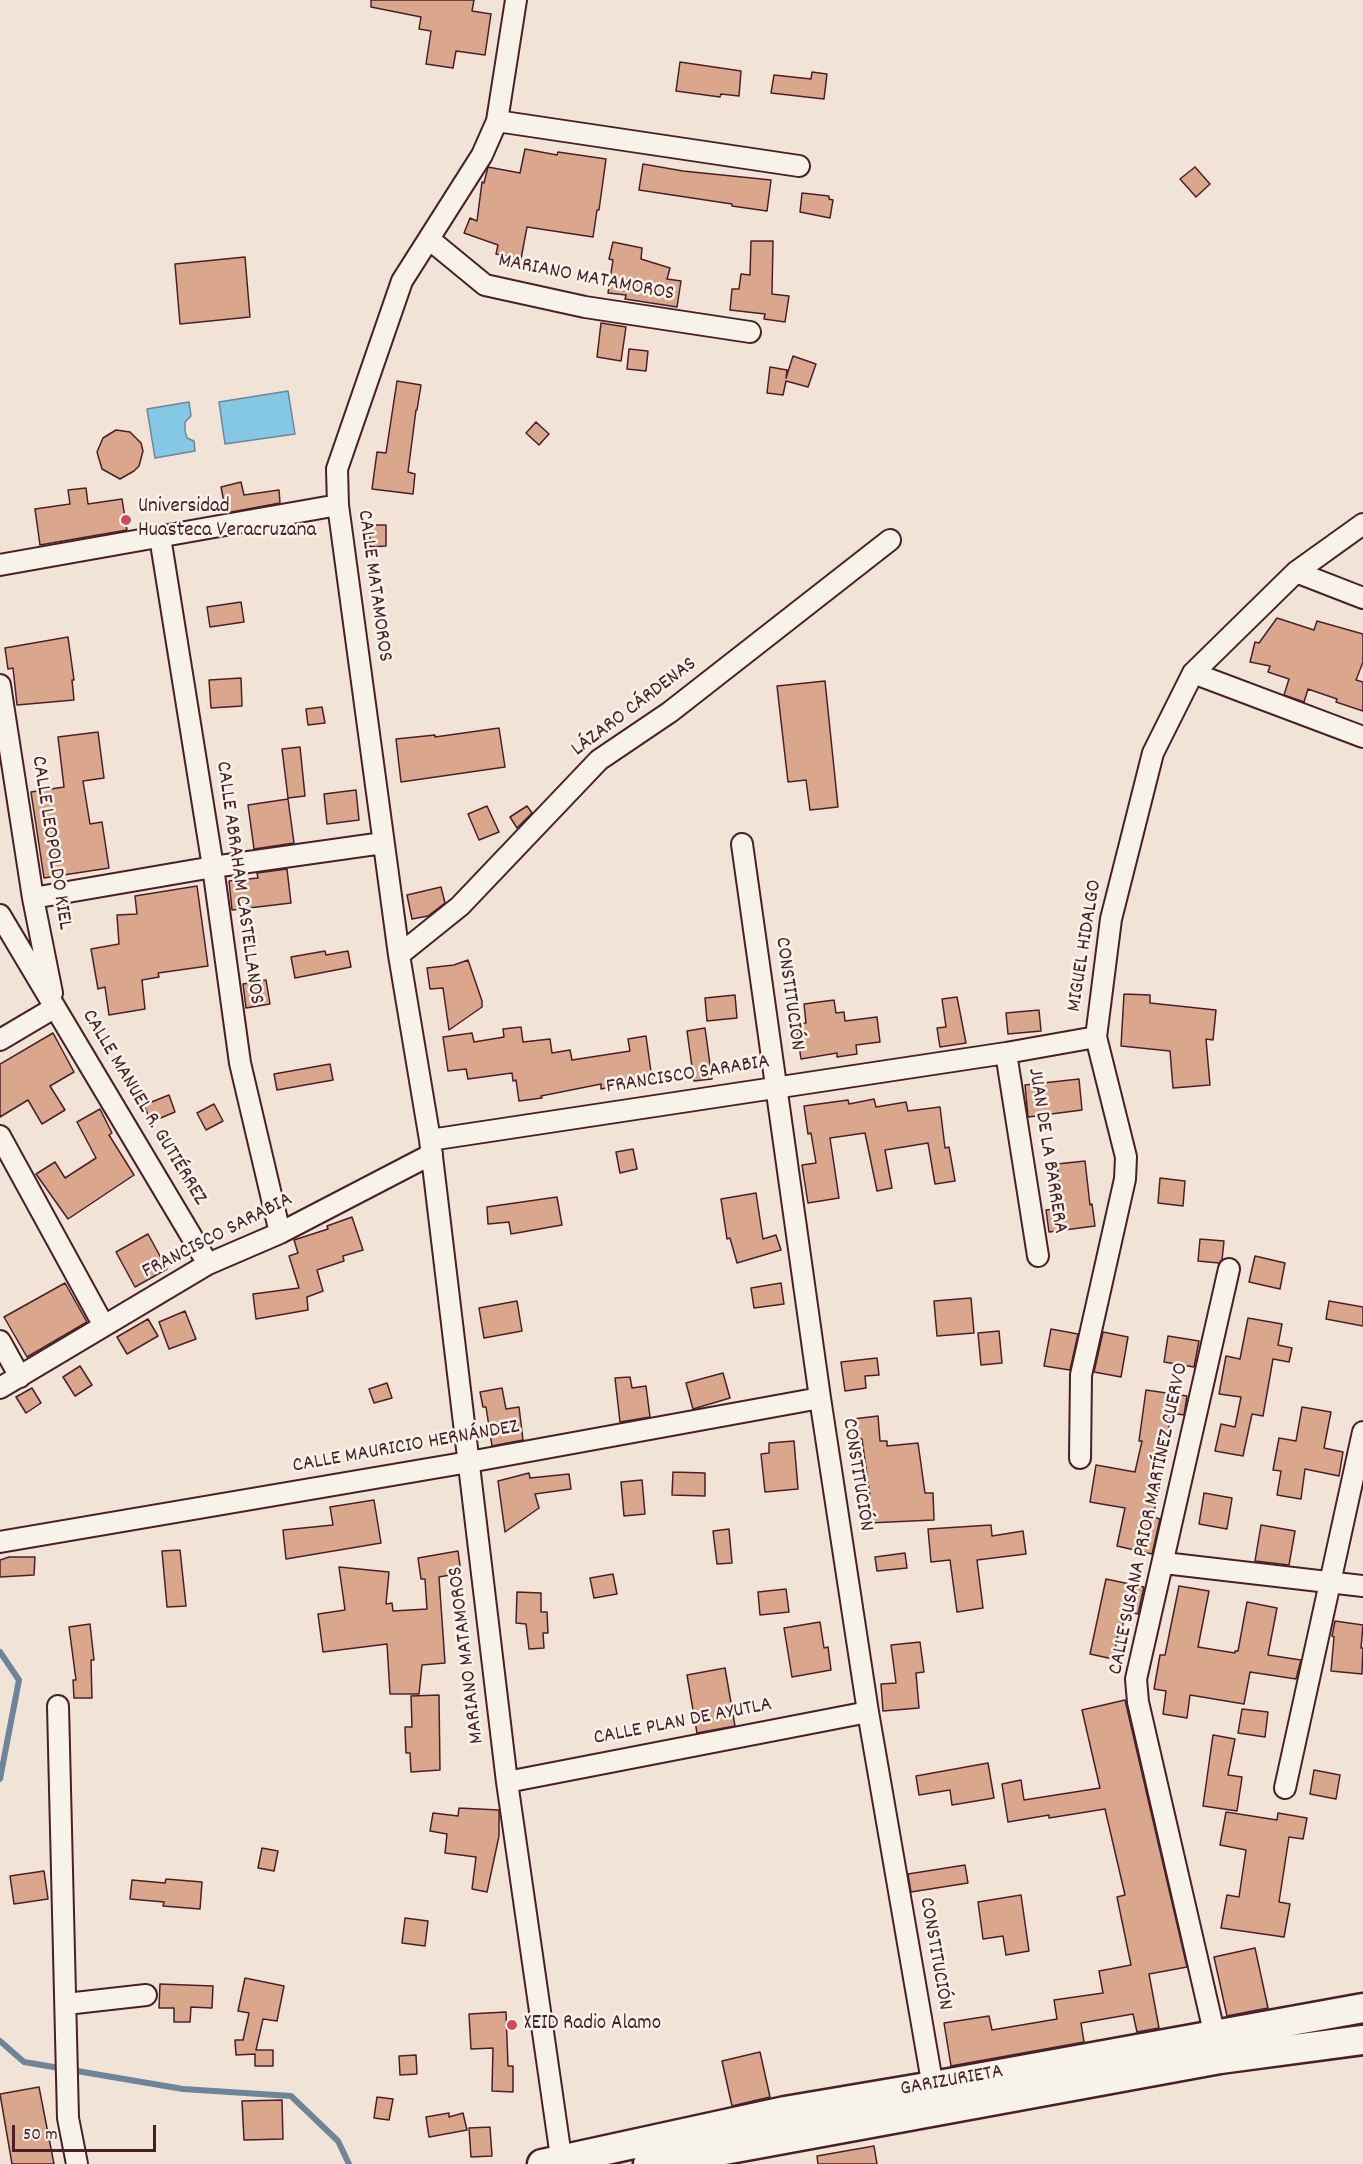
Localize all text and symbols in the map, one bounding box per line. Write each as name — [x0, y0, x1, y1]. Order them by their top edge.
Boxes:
street label: MARIANO MATAMOROS — [496, 250, 676, 308]
place label: Universidad Huasteca Veracruzana — [138, 495, 316, 545]
street label: CALLE MATAMOROS — [350, 509, 396, 663]
marker: Universidad Huasteca Veracruzana — [119, 513, 133, 527]
street label: LÁZARO CÁRDENAS — [567, 653, 703, 763]
street label: CALLE LEOPOLDO KIEL — [24, 754, 76, 932]
street label: CALLE ABRAHAM CASTELLANOS — [208, 760, 268, 1006]
street label: MIGUEL HIDALGO — [1063, 878, 1109, 1014]
street label: CONSTITUCIÓN — [768, 936, 808, 1052]
street label: CALLE MANUEL R. GUTIÉRREZ — [75, 1006, 211, 1210]
street label: FRANCISCO SARABIA — [604, 1051, 772, 1101]
street label: JUAN DE LA BARRERA — [1020, 1066, 1072, 1236]
street label: FRANCISCO SARABIA — [139, 1188, 297, 1286]
street label: CALLE SUSANA PRIOR MARTÍNEZ CUERVO — [1105, 1361, 1195, 1677]
street label: CALLE MAURICIO HERNÁNDEZ — [291, 1416, 521, 1480]
street label: CONSTITUCIÓN — [835, 1417, 877, 1533]
street label: MARIANO MATAMOROS — [445, 1565, 491, 1745]
street label: CALLE PLAN DE AYUTLA — [592, 1693, 774, 1753]
street label: CONSTITUCIÓN — [912, 1896, 956, 2012]
place label: XEID Radio Alamo — [524, 2012, 661, 2038]
marker: XEID Radio Alamo — [505, 2018, 519, 2032]
street label: GARIZURIETA — [898, 2061, 1006, 2103]
scale bar — [15, 2113, 159, 2151]
text: 50 m — [23, 2123, 58, 2148]

